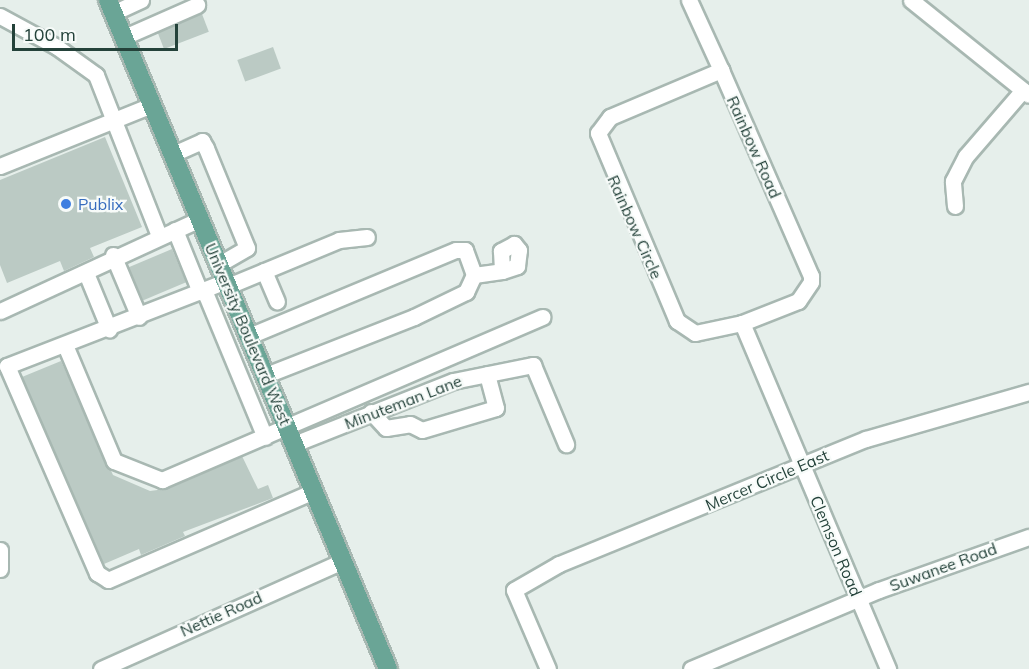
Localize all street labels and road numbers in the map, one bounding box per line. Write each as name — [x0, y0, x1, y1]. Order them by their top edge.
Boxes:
street label: Rainbow Road — [723, 93, 785, 201]
street label: Rainbow Circle — [604, 172, 666, 282]
street label: University Boulevard West — [201, 240, 295, 428]
street label: Minuteman Lane — [342, 371, 464, 433]
street label: Mercer Circle East — [702, 445, 832, 515]
street label: Clemson Road — [806, 493, 866, 599]
street label: Suwanee Road — [887, 539, 999, 595]
street label: Nettie Road — [177, 587, 265, 641]

